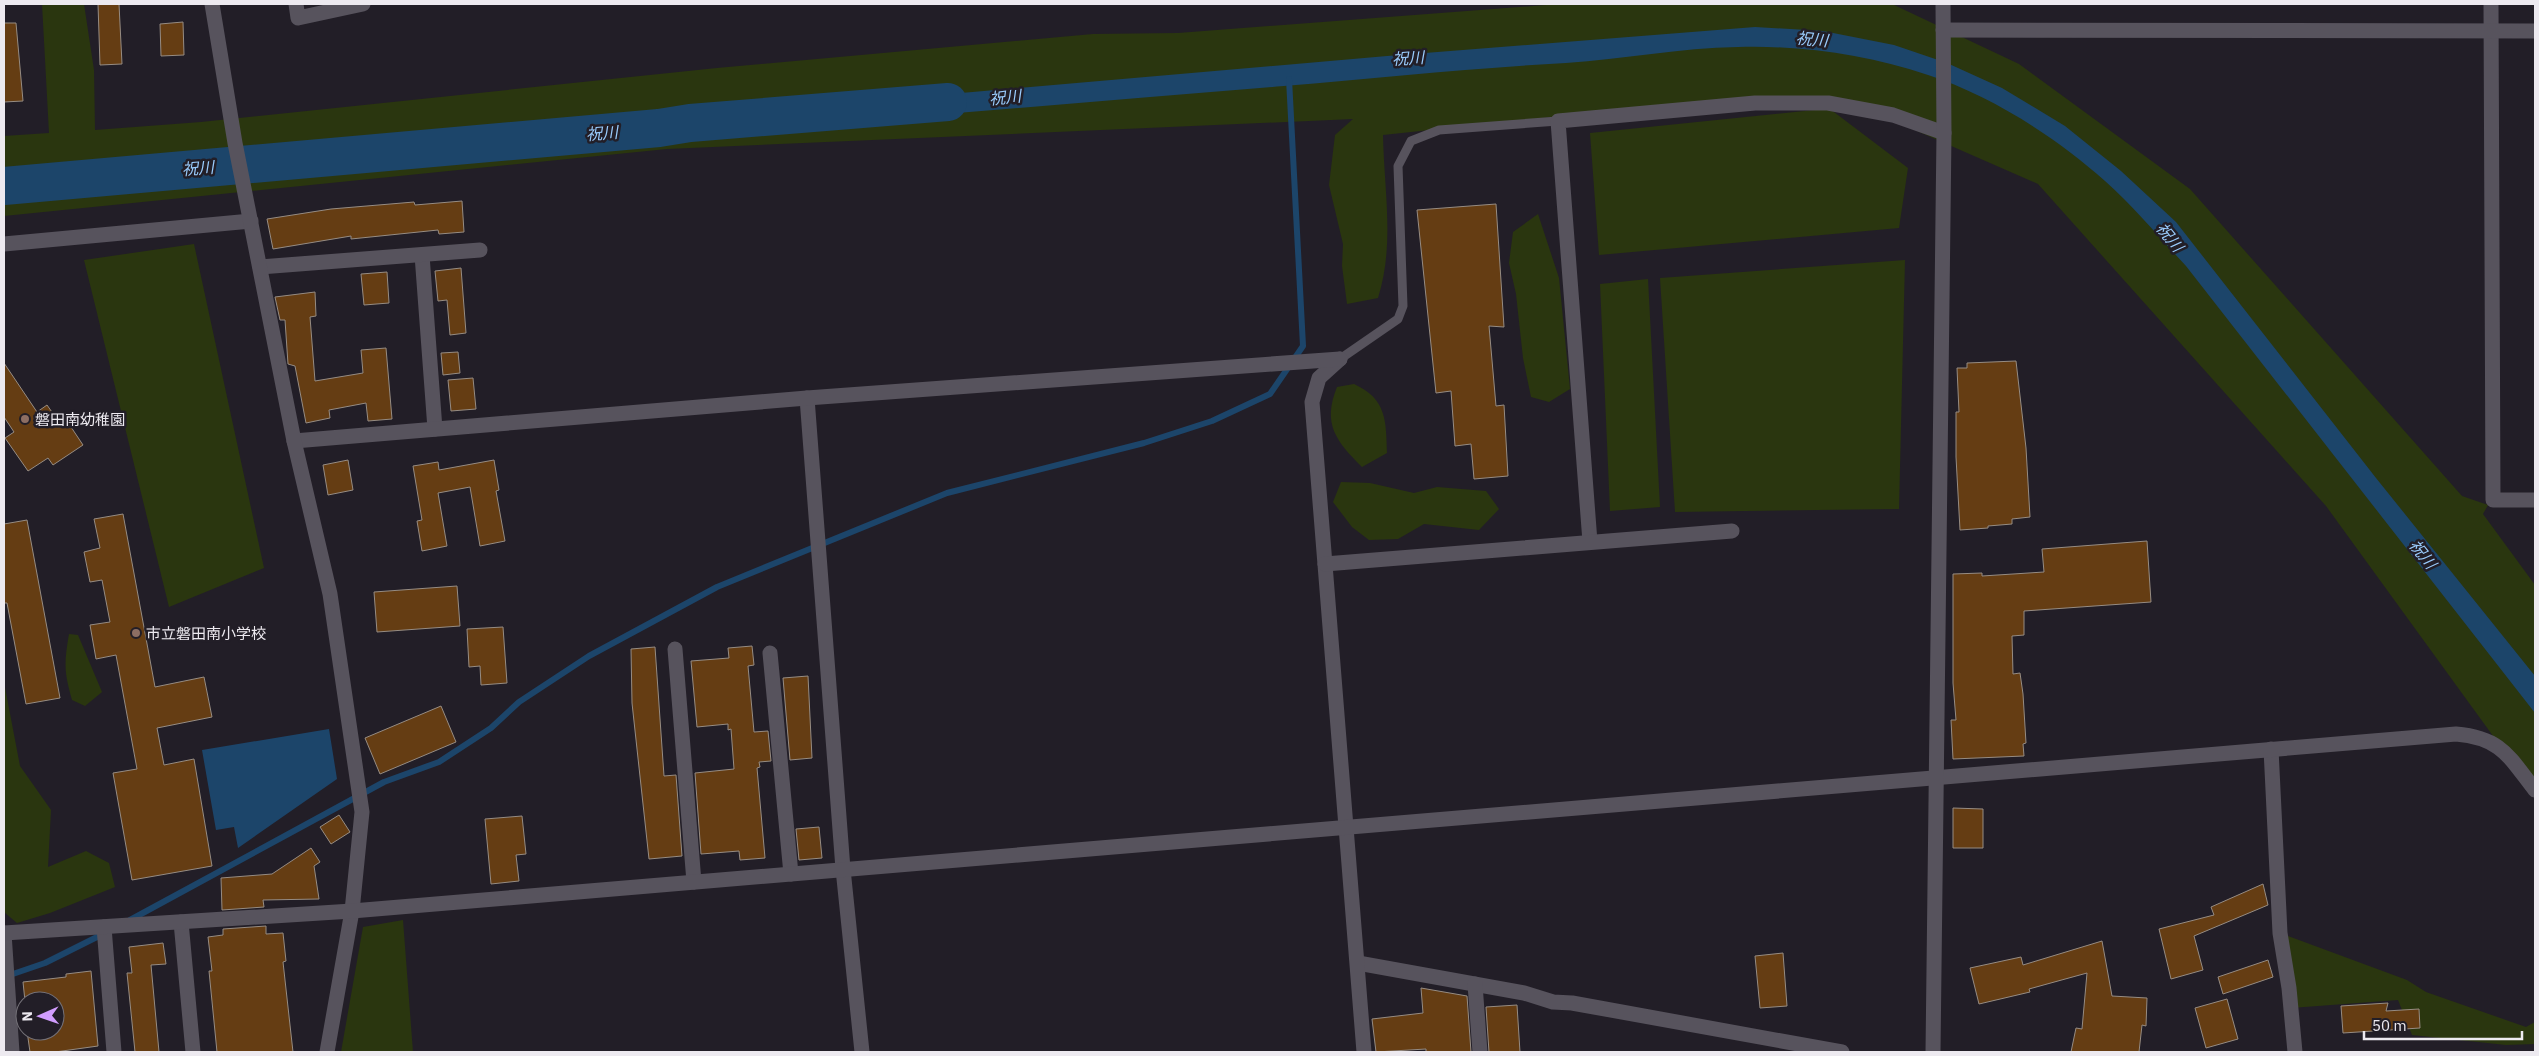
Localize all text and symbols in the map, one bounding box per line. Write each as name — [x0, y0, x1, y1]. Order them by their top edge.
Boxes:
water label: 祝川 — [1795, 28, 1831, 51]
water label: 祝川 — [1391, 47, 1427, 69]
water label: 祝川 — [988, 85, 1024, 109]
water label: 祝川 — [585, 121, 621, 144]
water label: 祝川 — [181, 156, 217, 179]
water label: 祝川 — [2152, 218, 2189, 257]
place label: 磐田南幼稚園 — [35, 410, 125, 429]
marker: 磐田南幼稚園 — [19, 413, 31, 425]
water label: 祝川 — [2405, 535, 2442, 574]
place label: 市立磐田南小学校 — [146, 624, 266, 643]
marker: 市立磐田南小学校 — [130, 627, 142, 639]
north arrow — [15, 991, 65, 1041]
scale bar — [2364, 1008, 2522, 1040]
text: N — [18, 1011, 36, 1022]
text: 50 m — [2372, 1016, 2407, 1035]

